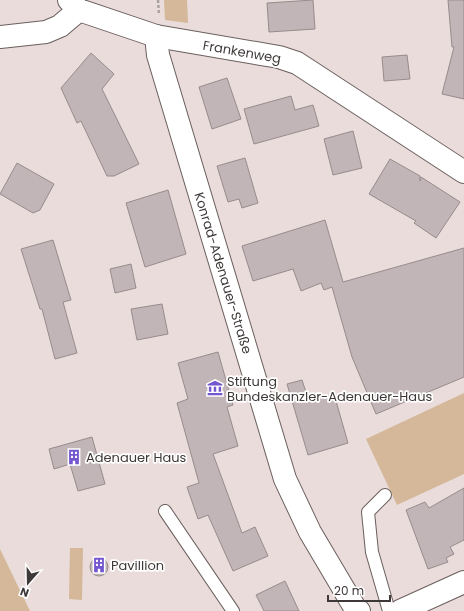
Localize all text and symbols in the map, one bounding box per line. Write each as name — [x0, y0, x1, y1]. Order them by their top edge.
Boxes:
street label: Frankenweg — [201, 36, 283, 68]
street label: Konrad-Adenauer-Straße — [189, 190, 257, 356]
place label: Stiftung Bundeskanzler-Adenauer-Haus — [227, 372, 432, 406]
museum icon: Stiftung Bundeskanzler-Adenauer-Haus — [206, 379, 224, 397]
building icon: Adenauer Haus — [65, 448, 83, 466]
place label: Adenauer Haus — [86, 448, 187, 467]
building icon: Pavillion — [90, 556, 108, 574]
place label: Pavillion — [111, 556, 164, 575]
north arrow — [8, 563, 48, 603]
scale bar — [328, 577, 390, 603]
text: 20 m — [334, 582, 364, 599]
text: N — [18, 583, 31, 601]

